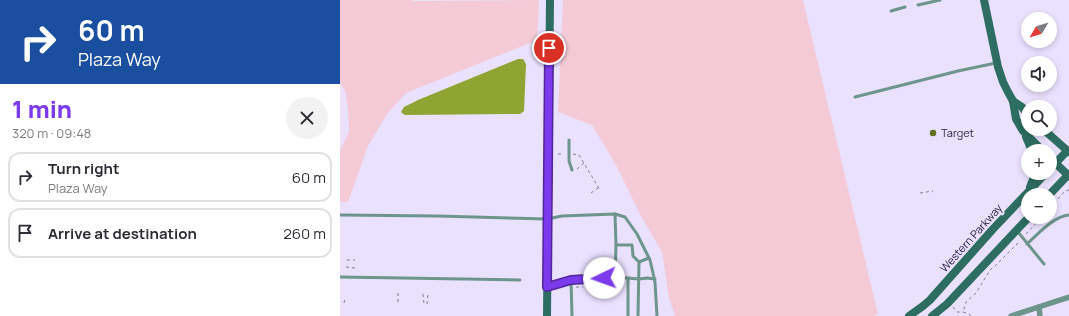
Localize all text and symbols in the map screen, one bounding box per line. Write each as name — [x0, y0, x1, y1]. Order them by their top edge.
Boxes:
text: 60 m — [78, 11, 145, 49]
north arrow — [1021, 12, 1057, 48]
map controls — [1021, 12, 1057, 224]
icon: right — [12, 16, 64, 68]
pin — [532, 31, 566, 65]
icon: arrive — [538, 37, 560, 59]
text: Plaza Way — [78, 47, 161, 71]
button: sound — [1021, 56, 1057, 92]
text: 1 min — [12, 92, 72, 125]
button: close — [286, 97, 328, 139]
button: search — [1021, 100, 1057, 136]
text: 320 m · 09:48 — [12, 124, 91, 142]
place label: Target — [941, 125, 974, 140]
marker: Target — [928, 128, 938, 138]
button: + — [1021, 144, 1057, 180]
text: Turn right — [48, 158, 119, 179]
icon: right — [14, 166, 36, 188]
text: 60 m — [292, 167, 326, 188]
text: Plaza Way — [48, 179, 108, 197]
button: − — [1021, 188, 1057, 224]
street label: Western Parkway — [936, 200, 1005, 275]
icon: arrive — [14, 222, 36, 244]
text: Arrive at destination — [48, 223, 197, 244]
text: 260 m — [283, 223, 326, 244]
position arrow — [583, 257, 625, 299]

